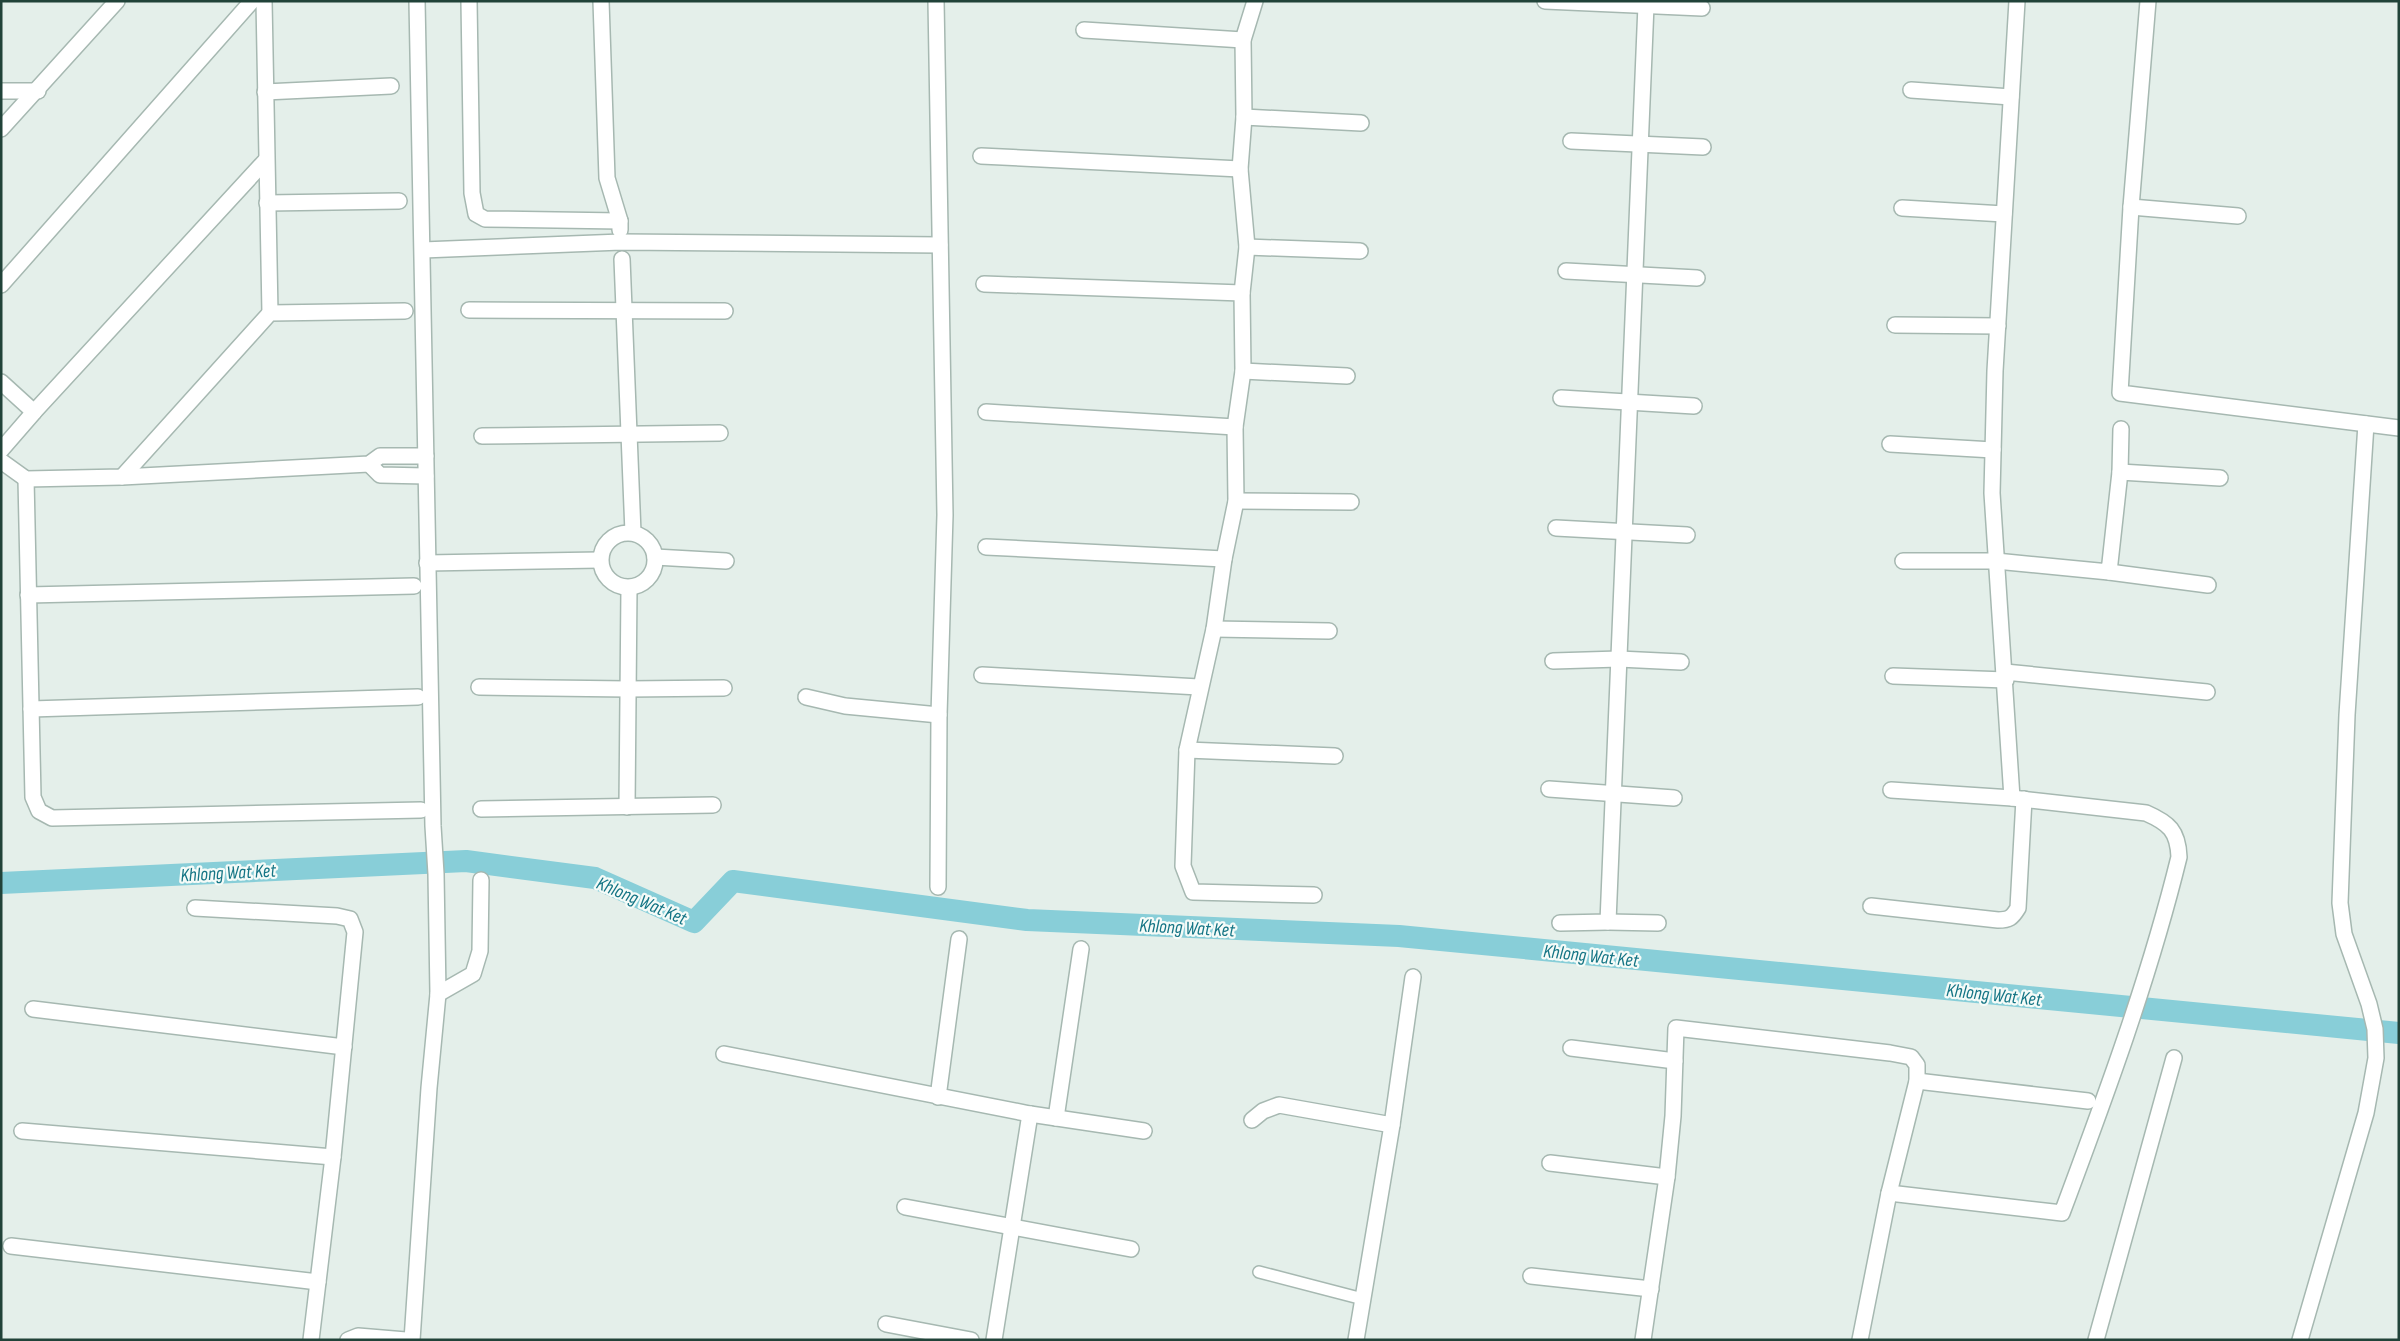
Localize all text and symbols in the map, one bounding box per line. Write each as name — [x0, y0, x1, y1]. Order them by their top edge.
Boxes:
water label: Khlong Wat Ket — [180, 859, 278, 887]
water label: Khlong Wat Ket — [593, 872, 691, 931]
water label: Khlong Wat Ket — [1139, 915, 1237, 943]
water label: Khlong Wat Ket — [1542, 940, 1641, 973]
water label: Khlong Wat Ket — [1945, 979, 2044, 1012]

